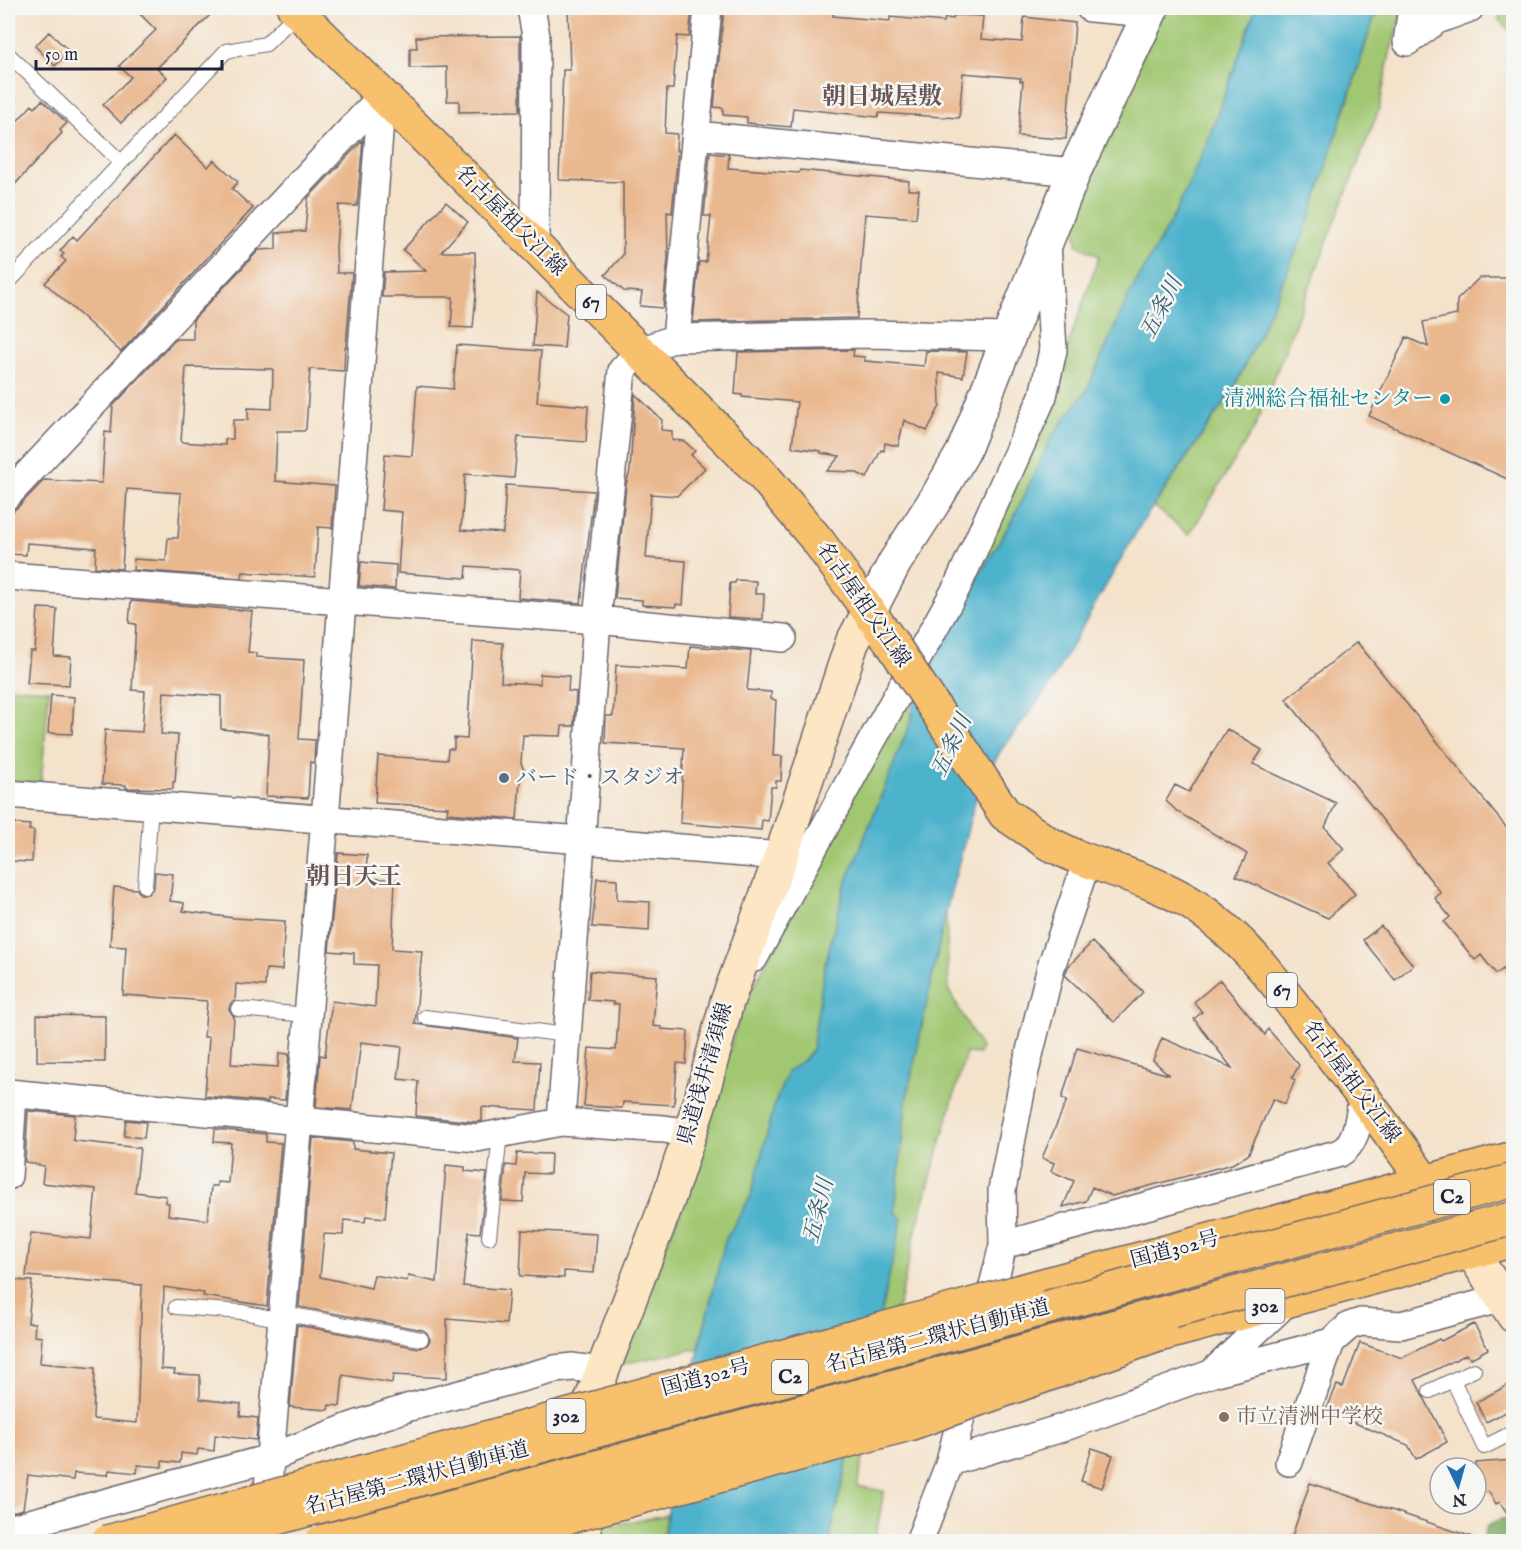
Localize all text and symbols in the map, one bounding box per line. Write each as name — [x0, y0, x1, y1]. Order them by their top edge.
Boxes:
scale bar — [36, 33, 222, 71]
text: 50 m — [45, 44, 78, 67]
district label: 朝日城屋敷 — [822, 82, 942, 113]
street label: 名古屋祖父江線 — [448, 159, 572, 283]
water label: 五条川 — [1135, 270, 1190, 344]
road number: 67 — [576, 285, 606, 319]
place label: 清洲総合福祉センター — [1224, 386, 1433, 413]
marker: 清洲総合福祉センター — [1438, 392, 1452, 406]
street label: 名古屋祖父江線 — [810, 537, 916, 673]
water label: 五条川 — [925, 708, 979, 782]
place label: バード・スタジオ — [516, 765, 684, 792]
marker: バード・スタジオ — [497, 771, 511, 785]
district label: 朝日天王 — [306, 862, 402, 893]
road number: 67 — [1267, 973, 1297, 1007]
street label: 県道浅井清須線 — [673, 1000, 739, 1148]
street label: 名古屋祖父江線 — [1296, 1015, 1406, 1149]
water label: 五条川 — [797, 1174, 841, 1246]
road number: C2 — [1434, 1180, 1470, 1214]
street label: 国道302号 — [1128, 1225, 1222, 1275]
road number: 302 — [1246, 1289, 1284, 1323]
street label: 名古屋第二環状自動車道 — [823, 1294, 1053, 1380]
street label: 国道302号 — [659, 1353, 753, 1403]
road number: C2 — [772, 1360, 808, 1394]
road number: 302 — [546, 1399, 586, 1433]
place label: 市立清洲中学校 — [1236, 1404, 1383, 1431]
marker: 市立清洲中学校 — [1217, 1410, 1231, 1424]
street label: 名古屋第二環状自動車道 — [302, 1436, 532, 1522]
north arrow — [1428, 1456, 1488, 1516]
text: N — [1451, 1488, 1468, 1510]

